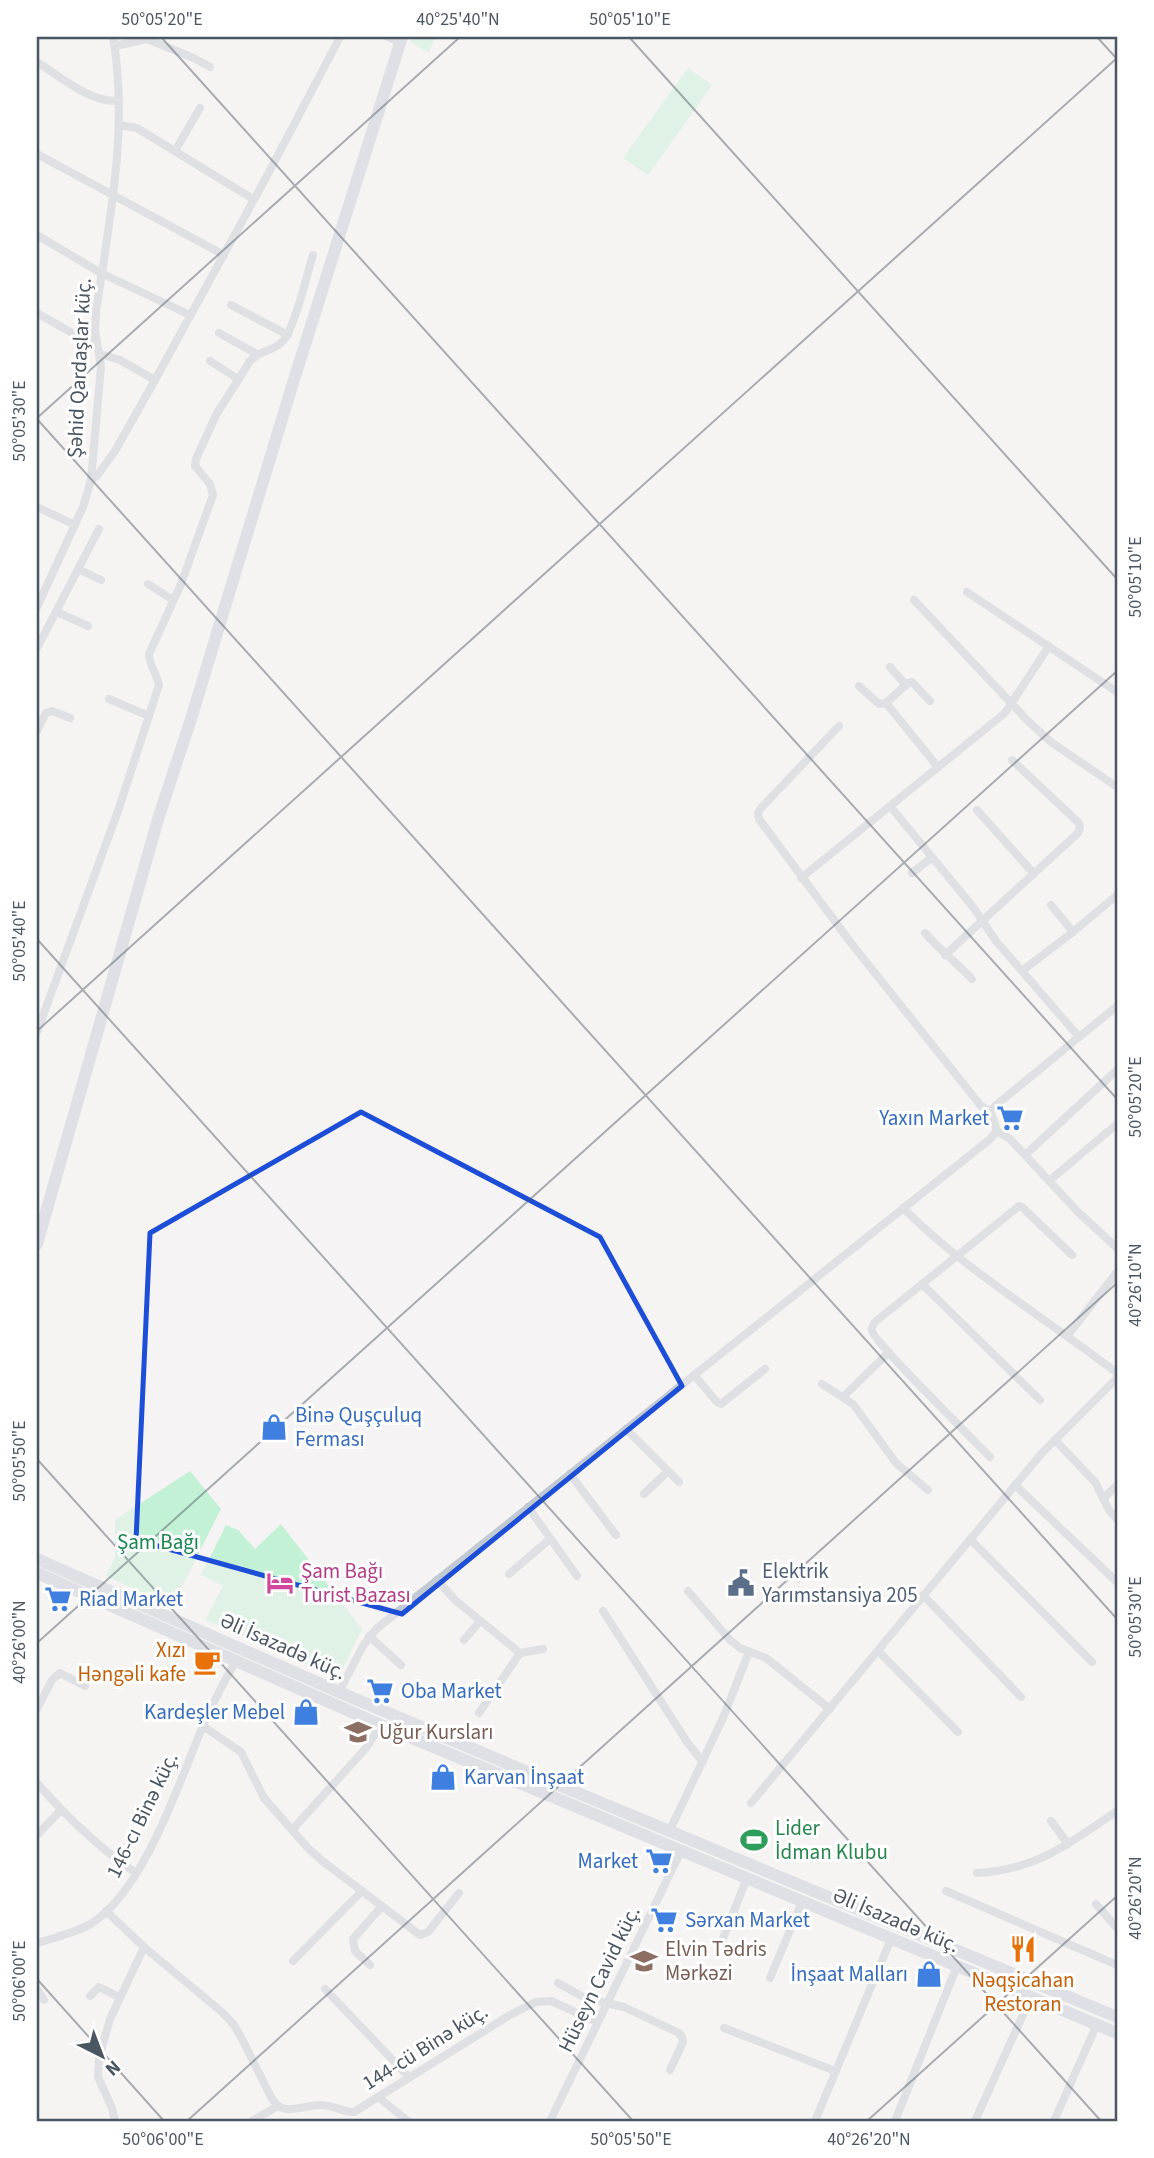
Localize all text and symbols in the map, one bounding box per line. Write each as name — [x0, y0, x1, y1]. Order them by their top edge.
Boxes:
text: 50°05'20"E — [121, 7, 203, 32]
text: 40°25'40"N — [416, 7, 500, 32]
text: 50°05'10"E — [589, 7, 671, 32]
street label: Şəhid Qardaşlar küç. — [59, 277, 99, 459]
text: 50°05'30"E — [7, 380, 32, 462]
text: 50°05'10"E — [1123, 536, 1148, 618]
text: 50°05'40"E — [7, 900, 32, 982]
text: 50°05'20"E — [1123, 1056, 1148, 1138]
place label: Yaxın Market — [878, 1103, 989, 1133]
supermarket icon: Yaxın Market — [995, 1103, 1025, 1133]
text: 40°26'10"N — [1123, 1243, 1148, 1327]
place label: Binə Quşçuluq Ferması — [295, 1400, 422, 1454]
shop icon: Binə Quşçuluq Ferması — [259, 1412, 289, 1442]
text: 50°05'50"E — [7, 1420, 32, 1502]
park label: Şam Bağı — [117, 1527, 199, 1557]
place label: Şam Bağı Turist Bazası — [301, 1556, 411, 1610]
place label: Elektrik Yarımstansiya 205 — [761, 1556, 918, 1610]
hotel icon: Şam Bağı Turist Bazası — [265, 1568, 295, 1598]
public building icon: Elektrik Yarımstansiya 205 — [726, 1568, 756, 1598]
text: 50°05'30"E — [1123, 1576, 1148, 1658]
supermarket icon: Riad Market — [43, 1584, 73, 1614]
place label: Riad Market — [79, 1584, 183, 1614]
text: 40°26'00"N — [7, 1600, 32, 1684]
street label: Əli İsazadə küç. — [215, 1605, 351, 1687]
place label: Xızı Həngəli kafe — [78, 1635, 186, 1689]
cafe icon: Xızı Həngəli kafe — [192, 1647, 222, 1677]
supermarket icon: Oba Market — [365, 1676, 395, 1706]
place label: Oba Market — [401, 1676, 502, 1706]
place label: Kardeşler Mebel — [144, 1697, 285, 1727]
shop icon: Kardeşler Mebel — [291, 1697, 321, 1727]
school or university icon: Uğur Kursları — [343, 1717, 373, 1747]
place label: Uğur Kursları — [379, 1717, 494, 1747]
street label: 146-cı Binə küç. — [99, 1747, 185, 1883]
shop icon: Karvan İnşaat — [428, 1762, 458, 1792]
place label: Karvan İnşaat — [464, 1762, 584, 1792]
place label: Lider İdman Klubu — [775, 1813, 888, 1867]
sports icon: Lider İdman Klubu — [739, 1825, 769, 1855]
place label: Market — [578, 1846, 638, 1876]
supermarket icon: Market — [644, 1846, 674, 1876]
text: 40°26'20"N — [1123, 1856, 1148, 1940]
street label: Əli İsazadə küç. — [828, 1880, 964, 1960]
street label: Hüseyn Cavid küç. — [551, 1901, 647, 2057]
supermarket icon: Sərxan Market — [649, 1905, 679, 1935]
place label: Sərxan Market — [685, 1905, 810, 1935]
place label: Elvin Tədris Mərkəzi — [665, 1934, 767, 1988]
restaurant icon: Nəqşicahan Restoran — [1008, 1934, 1038, 1964]
text: 50°06'00"E — [7, 1940, 32, 2022]
school or university icon: Elvin Tədris Mərkəzi — [629, 1946, 659, 1976]
place label: İnşaat Malları — [790, 1959, 908, 1989]
shop icon: İnşaat Malları — [914, 1959, 944, 1989]
place label: Nəqşicahan Restoran — [971, 1965, 1075, 2019]
street label: 144-cü Binə küç. — [356, 1996, 494, 2098]
north arrow — [66, 2022, 136, 2092]
text: N — [99, 2053, 126, 2082]
text: 50°06'00"E — [122, 2127, 204, 2152]
text: 50°05'50"E — [590, 2127, 672, 2152]
text: 40°26'20"N — [827, 2127, 911, 2152]

